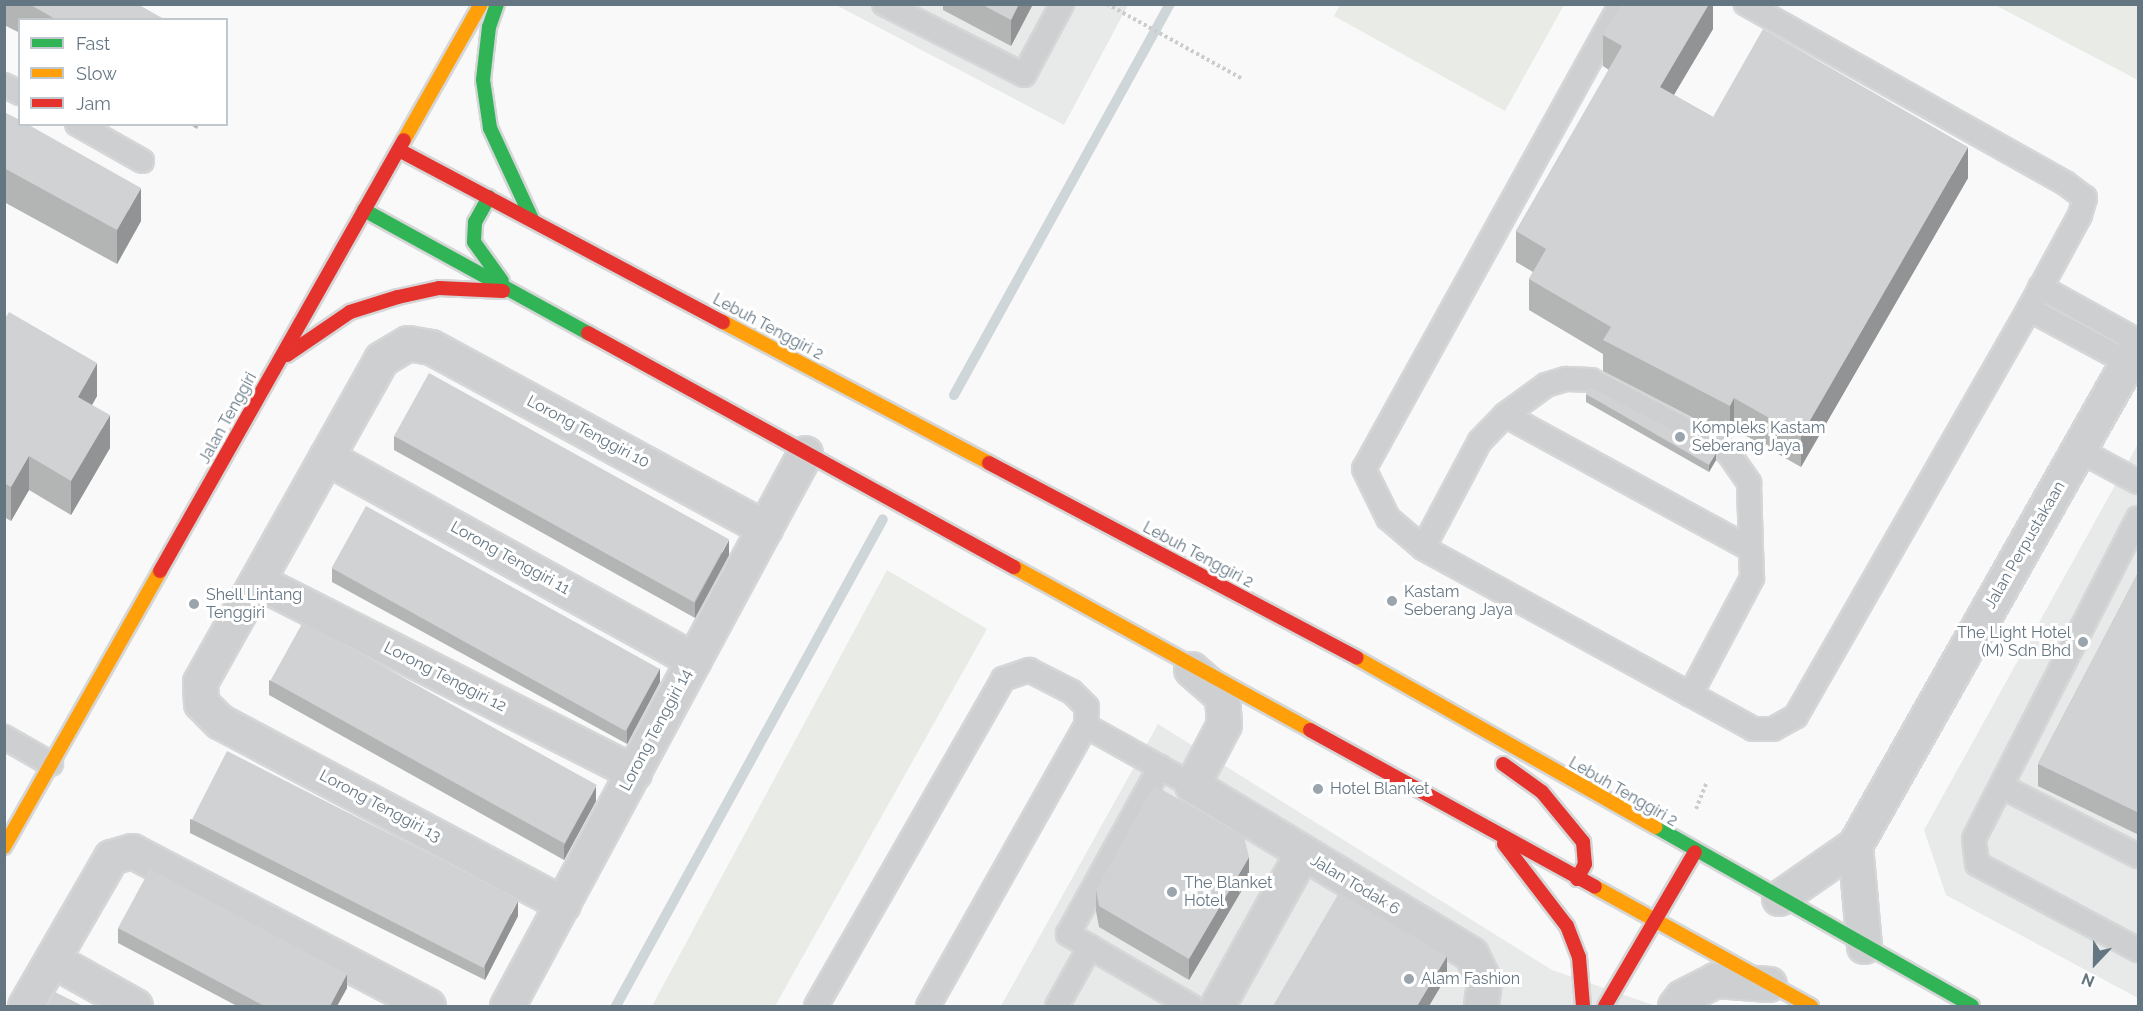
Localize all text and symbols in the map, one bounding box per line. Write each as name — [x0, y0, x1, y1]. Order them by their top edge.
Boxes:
legend — [18, 18, 228, 126]
text: Fast — [76, 33, 110, 54]
text: Slow — [76, 63, 117, 84]
text: Jam — [76, 93, 111, 114]
street label: Lebuh Tenggiri 2 — [709, 290, 827, 364]
street label: Jalan Tenggiri — [195, 369, 261, 467]
street label: Lorong Tenggiri 10 — [523, 391, 653, 473]
place label: Kompleks Kastam Seberang Jaya — [1692, 418, 1825, 456]
marker: Kompleks Kastam Seberang Jaya — [1673, 430, 1687, 444]
street label: Jalan Perpustakaan — [1981, 478, 2069, 612]
street label: Lorong Tenggiri 11 — [447, 517, 573, 599]
street label: Lebuh Tenggiri 2 — [1139, 518, 1257, 592]
place label: Kastam Seberang Jaya — [1404, 582, 1513, 620]
place label: Shell Lintang Tenggiri — [206, 585, 303, 623]
marker: Kastam Seberang Jaya — [1385, 594, 1399, 608]
marker: Shell Lintang Tenggiri — [187, 597, 201, 611]
place label: The Light Hotel (M) Sdn Bhd — [1957, 623, 2071, 661]
marker: The Light Hotel (M) Sdn Bhd — [2076, 635, 2090, 649]
street label: Lorong Tenggiri 12 — [380, 638, 510, 716]
street label: Lorong Tenggiri 14 — [616, 666, 696, 794]
street label: Lebuh Tenggiri 2 — [1565, 753, 1681, 831]
street label: Lorong Tenggiri 13 — [316, 766, 444, 846]
place label: Hotel Blanket — [1330, 779, 1430, 799]
marker: Hotel Blanket — [1311, 782, 1325, 796]
street label: Jalan Todak 6 — [1307, 851, 1403, 919]
place label: The Blanket Hotel — [1184, 873, 1272, 911]
marker: The Blanket Hotel — [1165, 885, 1179, 899]
north arrow — [2065, 933, 2125, 993]
place label: Alam Fashion — [1421, 969, 1520, 989]
text: N — [2079, 969, 2097, 991]
marker: Alam Fashion — [1402, 972, 1416, 986]

